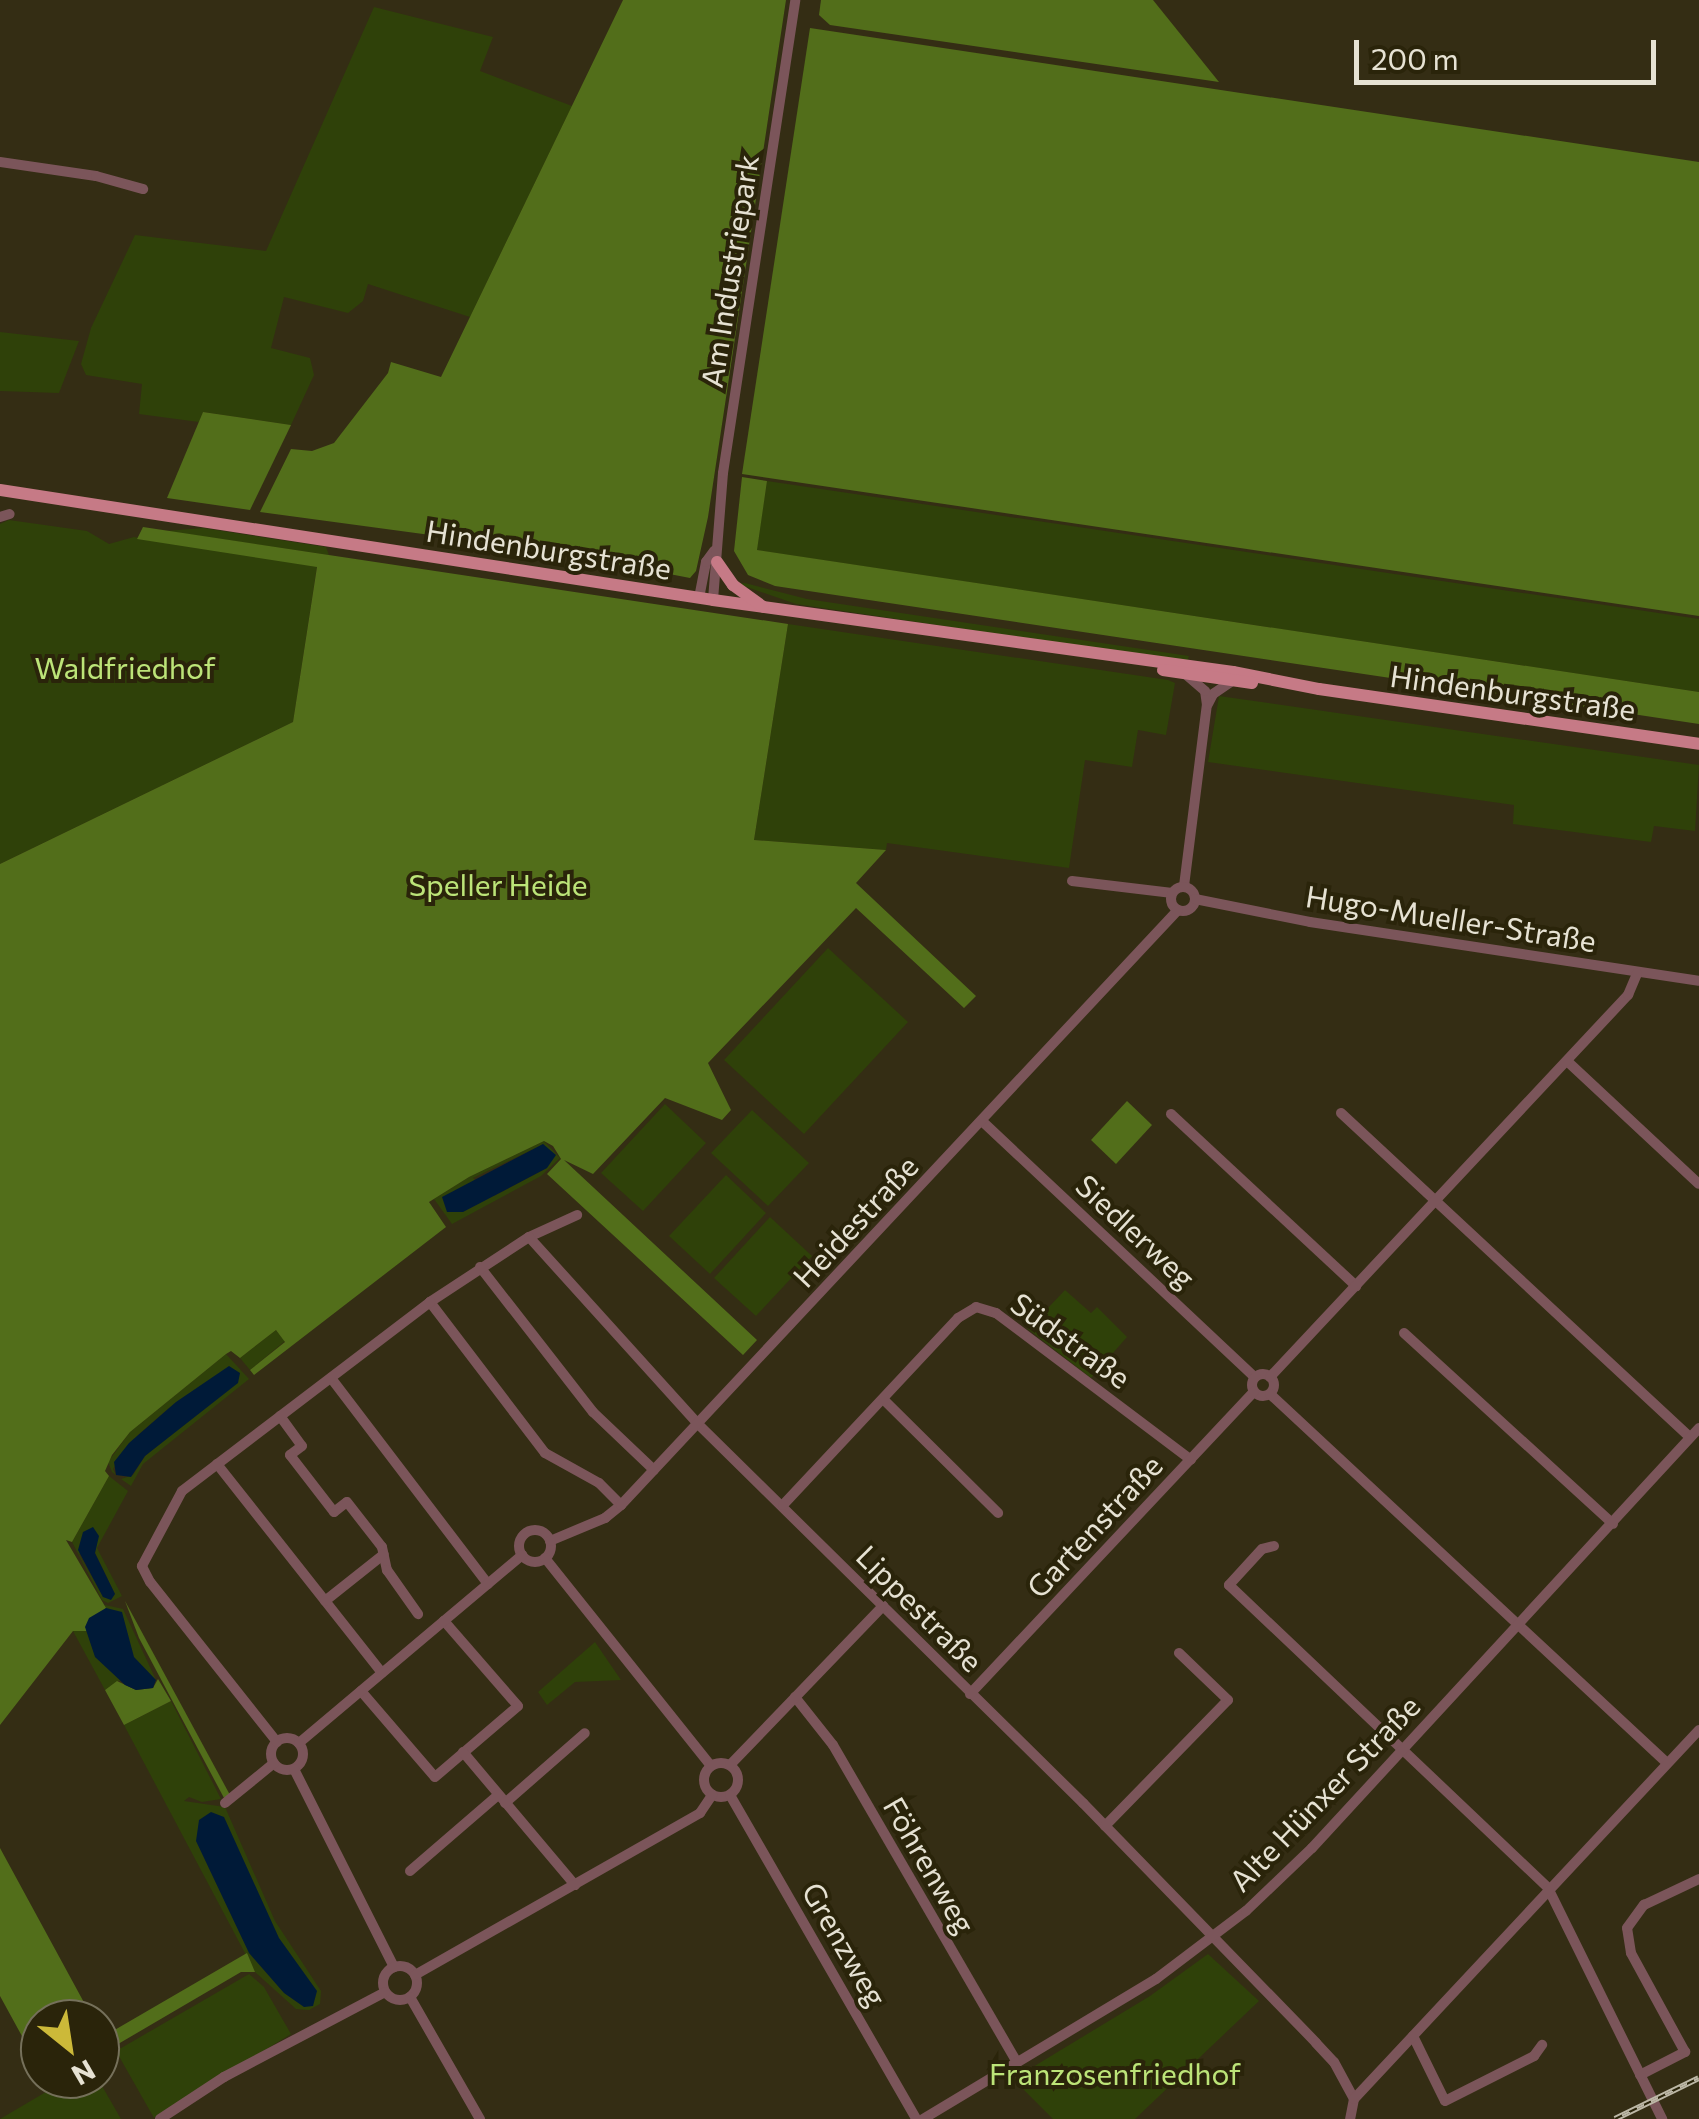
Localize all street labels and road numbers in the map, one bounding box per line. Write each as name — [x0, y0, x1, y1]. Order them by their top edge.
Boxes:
street label: Am Industriepark — [693, 152, 765, 390]
street label: Hindenburgstraße — [424, 512, 674, 586]
street label: Hindenburgstraße — [1388, 657, 1638, 727]
street label: Hugo-Mueller-Straße — [1303, 877, 1599, 959]
street label: Heidestraße — [785, 1148, 925, 1294]
street label: Siedlerweg — [1069, 1167, 1203, 1295]
street label: Südstraße — [1004, 1285, 1138, 1395]
street label: Gartenstraße — [1019, 1447, 1169, 1605]
street label: Lippestraße — [849, 1537, 991, 1679]
street label: Alte Hünxer Straße — [1221, 1688, 1427, 1898]
street label: Föhrenweg — [877, 1790, 983, 1940]
street label: Grenzweg — [795, 1876, 895, 2012]

